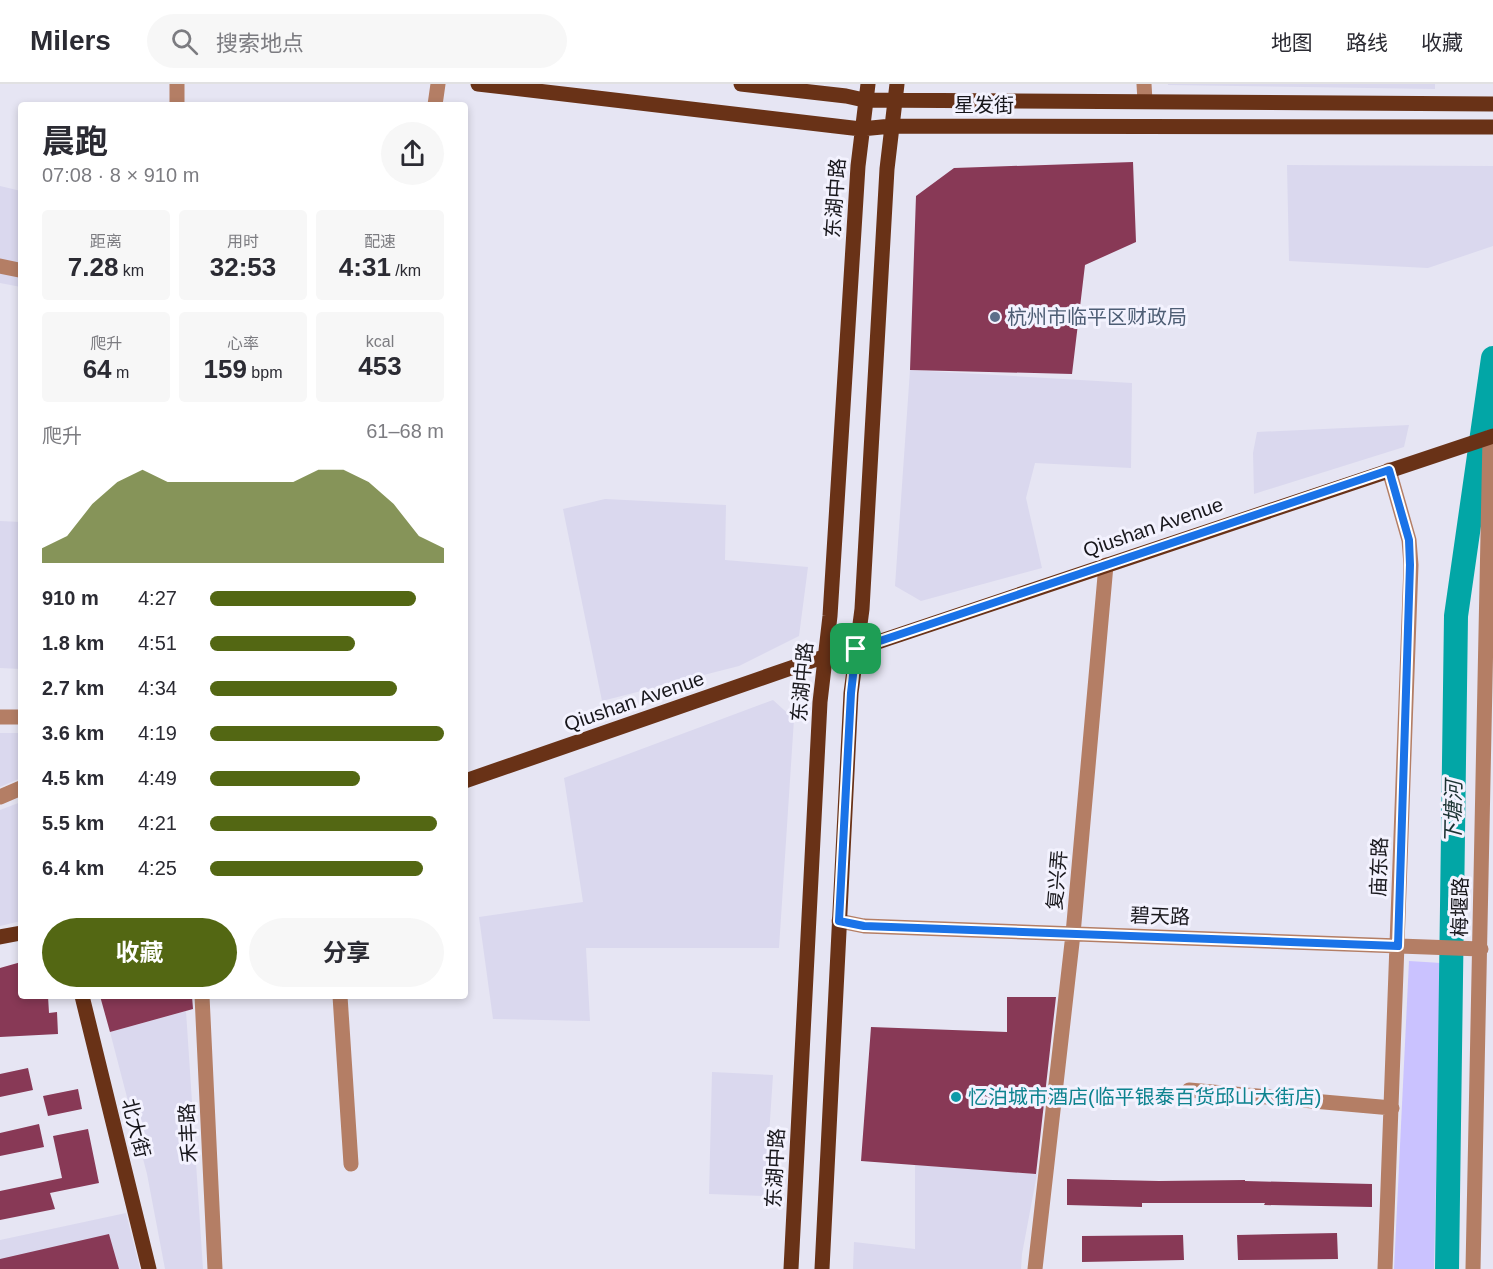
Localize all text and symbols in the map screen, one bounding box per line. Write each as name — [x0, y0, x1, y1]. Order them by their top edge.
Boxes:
search box — [147, 14, 567, 68]
text: Milers — [30, 25, 111, 56]
icon: search — [168, 25, 201, 58]
text: 搜索地点 — [216, 31, 304, 56]
text: 地图 — [1271, 31, 1313, 54]
text: 路线 — [1346, 31, 1388, 54]
text: 收藏 — [1421, 31, 1463, 54]
street label: 星发街 — [954, 94, 1014, 116]
button: share — [381, 122, 444, 185]
text: 晨跑 — [42, 123, 108, 160]
street label: 东湖中路 — [821, 157, 849, 239]
text: 07:08 · 8 × 910 m — [42, 164, 199, 186]
text: 距离 — [90, 233, 122, 250]
text: 用时 — [227, 233, 259, 250]
text: 配速 — [364, 233, 396, 250]
text: 7.28 — [68, 252, 118, 282]
text: 32:53 — [210, 252, 276, 282]
text: 4:31 — [339, 252, 391, 282]
text: km — [118, 262, 144, 279]
text: /km — [391, 262, 421, 279]
place label: 杭州市临平区财政局 — [1007, 306, 1187, 328]
marker: 杭州市临平区财政局 — [988, 310, 1002, 324]
text: kcal — [366, 333, 394, 350]
text: 爬升 — [90, 335, 122, 352]
text: 心率 — [227, 335, 259, 352]
text: 453 — [358, 351, 402, 381]
text: 64 — [83, 354, 112, 384]
text: 159 — [204, 354, 247, 384]
text: m — [112, 364, 129, 381]
text: bpm — [247, 364, 282, 381]
text: 61–68 m — [366, 420, 444, 442]
text: 爬升 — [42, 425, 82, 447]
street label: Qiushan Avenue — [1080, 493, 1226, 561]
text: 910 m — [42, 587, 99, 609]
text: 4:27 — [138, 587, 177, 609]
pin — [830, 623, 881, 674]
text: 1.8 km — [42, 632, 104, 654]
text: 4:51 — [138, 632, 177, 654]
icon: arrive — [839, 632, 872, 665]
street label: 东湖中路 — [788, 641, 816, 723]
street label: Qiushan Avenue — [561, 667, 707, 735]
text: 2.7 km — [42, 677, 104, 699]
text: 4:34 — [138, 677, 177, 699]
text: 3.6 km — [42, 722, 104, 744]
text: 4:19 — [138, 722, 177, 744]
text: 4.5 km — [42, 767, 104, 789]
text: 4:49 — [138, 767, 177, 789]
water label: 下塘河 — [1441, 776, 1465, 844]
text: 5.5 km — [42, 812, 104, 834]
text: 4:21 — [138, 812, 177, 834]
street label: 庙东路 — [1367, 837, 1391, 897]
street label: 复兴弄 — [1043, 849, 1071, 911]
text: 6.4 km — [42, 857, 104, 879]
text: 4:25 — [138, 857, 177, 879]
street label: 梅堰路 — [1448, 877, 1472, 937]
street label: 碧天路 — [1130, 904, 1190, 928]
button: 收藏 — [42, 918, 237, 987]
button: 分享 — [249, 918, 444, 987]
place label: 忆泊城市酒店(临平银泰百货邱山大街店) — [968, 1086, 1321, 1108]
marker: 忆泊城市酒店(临平银泰百货邱山大街店) — [949, 1090, 963, 1104]
street label: 北大街 — [118, 1096, 154, 1160]
street label: 禾丰路 — [175, 1102, 201, 1164]
street label: 东湖中路 — [762, 1127, 788, 1209]

